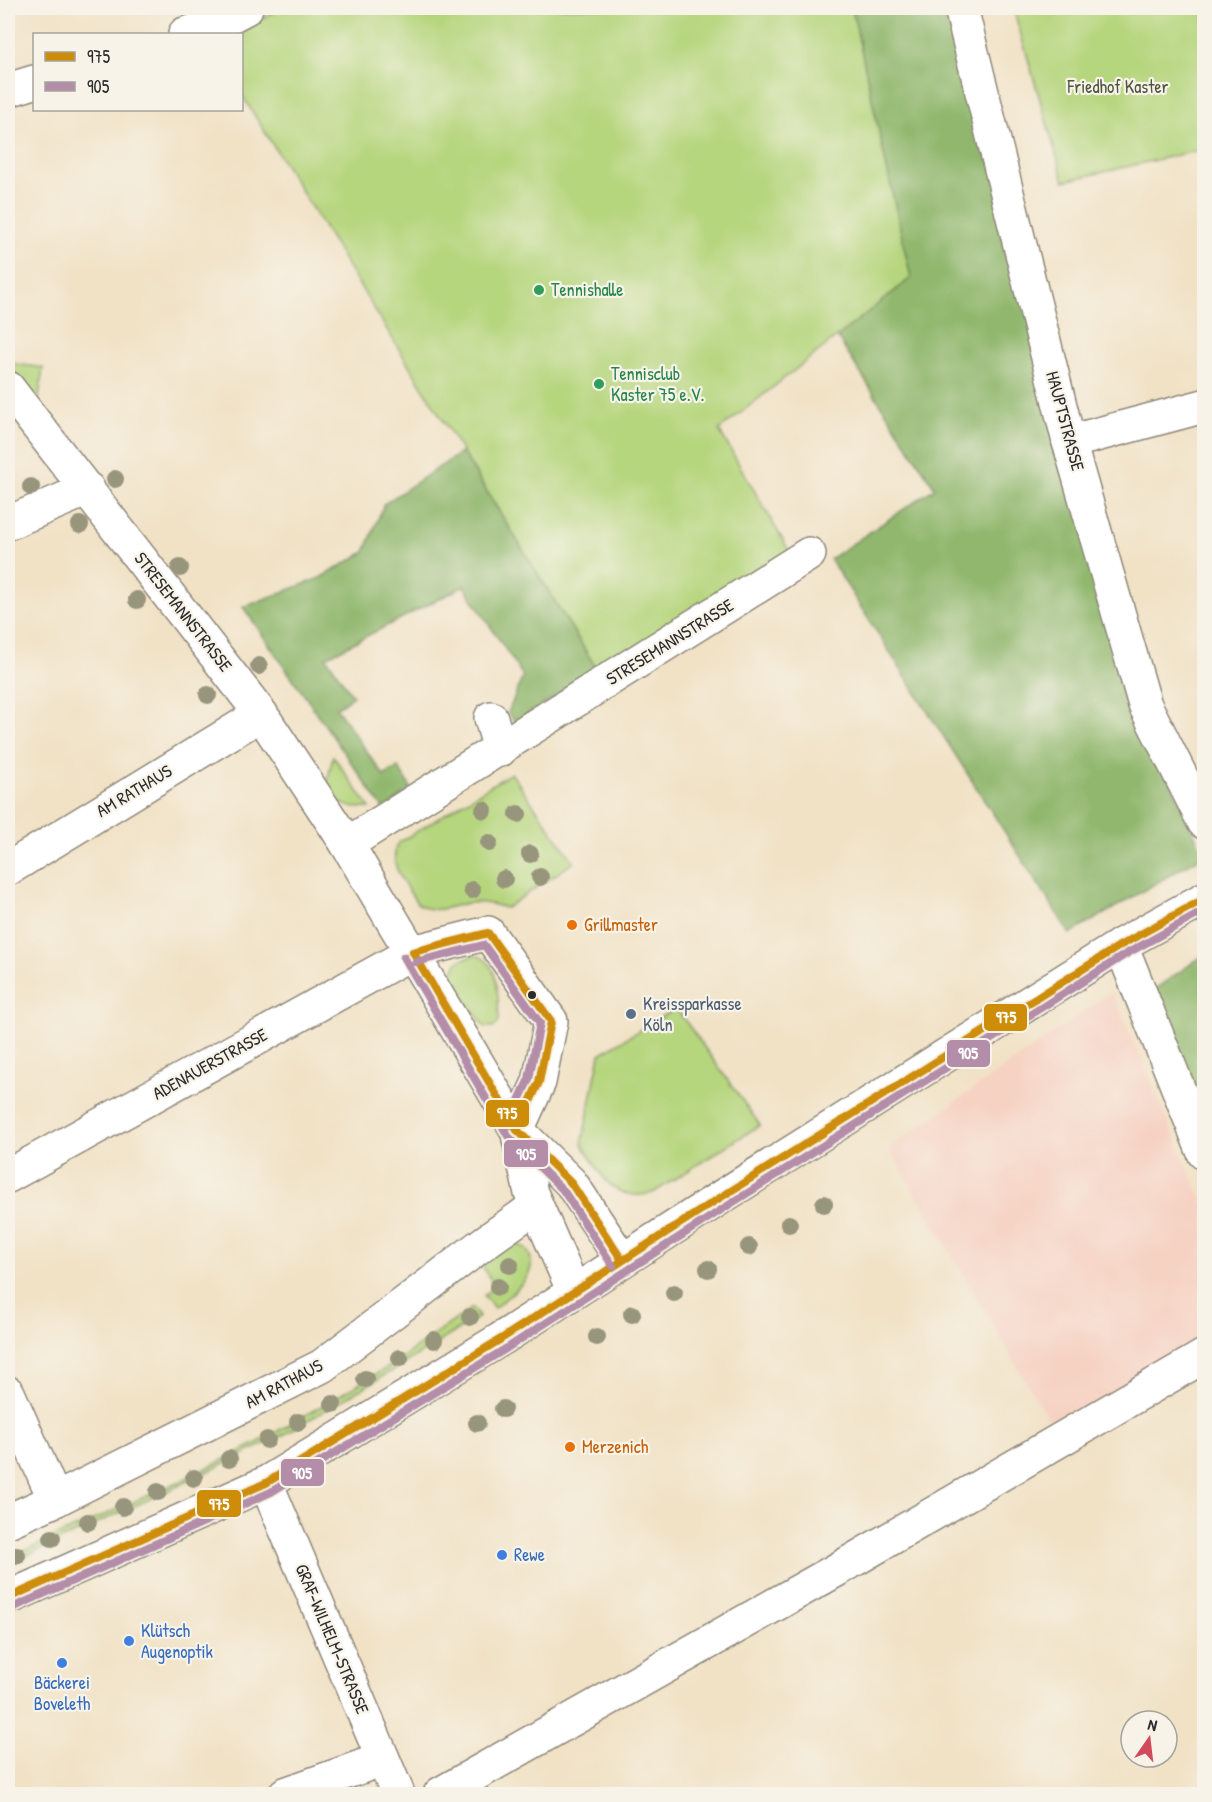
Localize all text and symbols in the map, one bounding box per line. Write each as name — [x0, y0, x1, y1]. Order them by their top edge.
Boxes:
legend — [33, 33, 243, 111]
text: 975 — [87, 44, 111, 69]
text: 905 — [87, 74, 110, 99]
park label: Friedhof Kaster — [1067, 74, 1169, 99]
place label: Tennishalle — [551, 277, 623, 302]
marker: Tennishalle — [532, 283, 546, 297]
place label: Tennisclub Kaster 75 e.V. — [611, 361, 704, 407]
street label: HAUPTSTRASSE — [1040, 368, 1091, 474]
marker: Tennisclub Kaster 75 e.V. — [592, 377, 606, 391]
street label: STRESEMANNSTRASSE — [129, 547, 238, 677]
street label: STRESEMANNSTRASSE — [601, 592, 738, 691]
street label: AM RATHAUS — [91, 758, 176, 823]
place label: Grillmaster — [584, 912, 658, 937]
marker: Grillmaster — [565, 918, 579, 932]
unlabelled marker — [526, 989, 538, 1001]
place label: Kreissparkasse Köln — [643, 991, 742, 1037]
line badge: 975 — [983, 1003, 1028, 1032]
text: 975 — [996, 1006, 1017, 1028]
marker: Kreissparkasse Köln — [624, 1007, 638, 1021]
street label: ADENAUERSTRASSE — [148, 1022, 272, 1105]
line badge: 905 — [946, 1039, 991, 1068]
text: 905 — [958, 1042, 978, 1064]
line badge: 975 — [485, 1099, 530, 1128]
text: 975 — [497, 1102, 518, 1124]
line badge: 905 — [503, 1139, 549, 1168]
text: 905 — [516, 1143, 536, 1165]
street label: AM RATHAUS — [241, 1353, 327, 1414]
place label: Merzenich — [582, 1434, 649, 1459]
marker: Merzenich — [563, 1440, 577, 1454]
line badge: 905 — [280, 1458, 325, 1487]
text: 905 — [292, 1462, 312, 1484]
line badge: 975 — [196, 1489, 242, 1518]
text: 975 — [209, 1493, 230, 1515]
place label: Rewe — [514, 1542, 545, 1567]
marker: Rewe — [495, 1548, 509, 1562]
street label: GRAF-WILHELM-STRASSE — [290, 1560, 375, 1718]
place label: Klütsch Augenoptik — [141, 1618, 213, 1664]
marker: Klütsch Augenoptik — [122, 1634, 136, 1648]
marker: Bäckerei Boveleth — [55, 1656, 69, 1670]
place label: Bäckerei Boveleth — [34, 1670, 91, 1716]
north arrow — [1119, 1709, 1179, 1769]
text: N — [1146, 1713, 1160, 1736]

